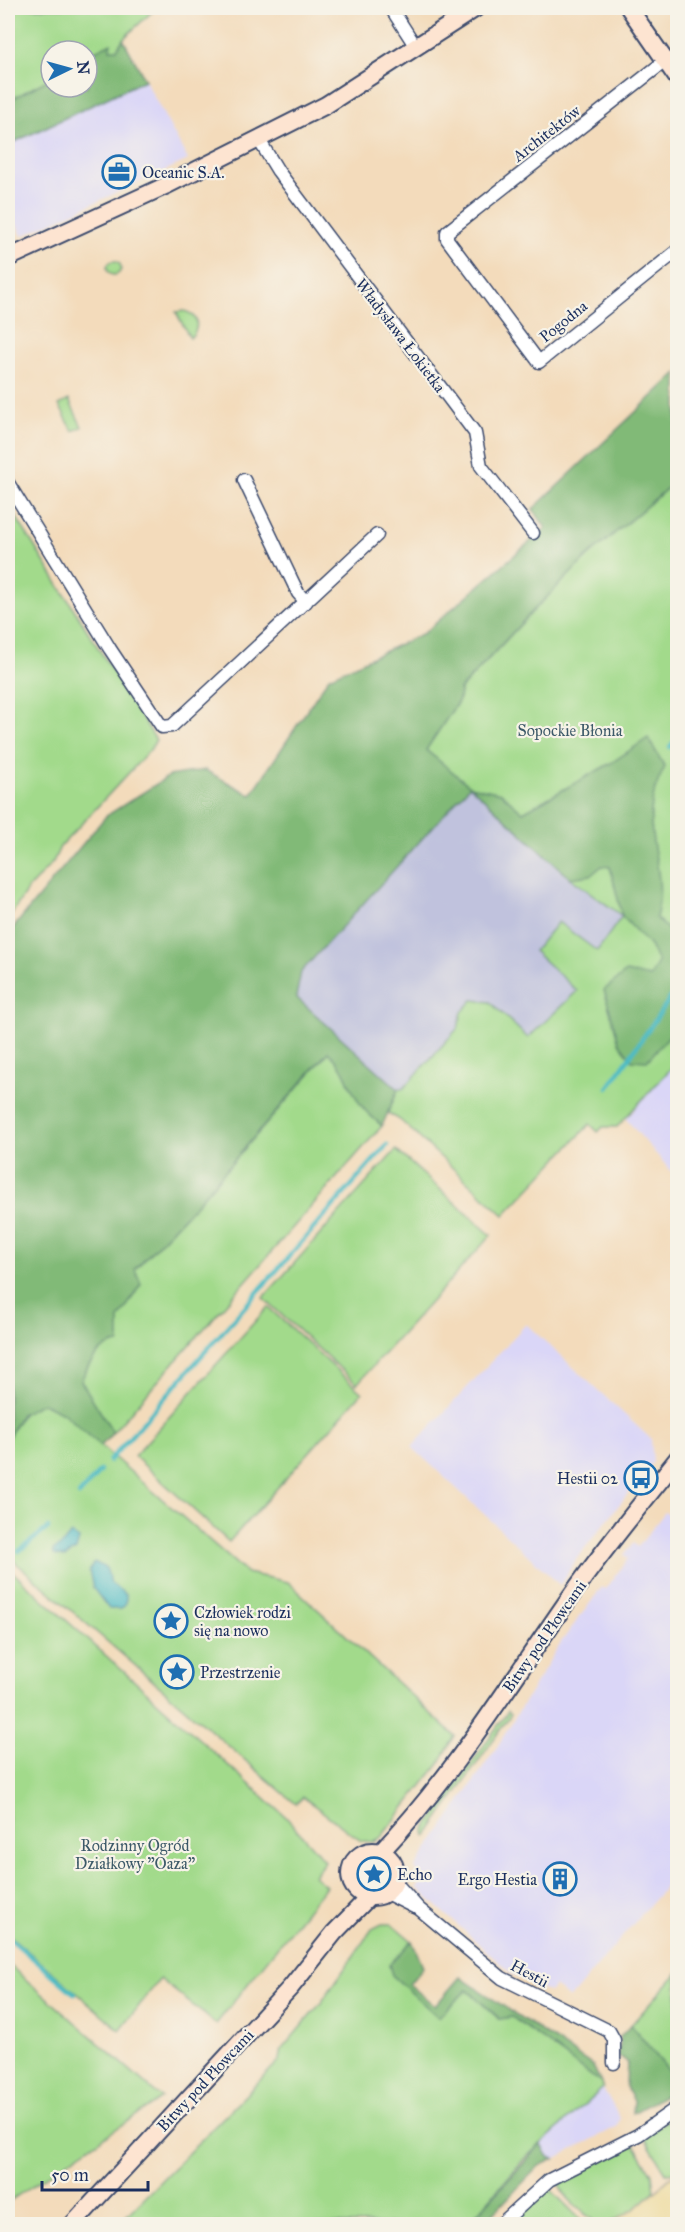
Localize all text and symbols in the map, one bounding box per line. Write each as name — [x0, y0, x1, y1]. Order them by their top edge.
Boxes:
north arrow — [39, 39, 99, 99]
text: N — [73, 60, 94, 76]
street label: Architektów — [508, 101, 584, 166]
office icon: Oceanic S.A. — [101, 154, 137, 190]
place label: Oceanic S.A. — [142, 163, 225, 182]
street label: Władysława Łokietka — [352, 275, 450, 396]
street label: Pogodna — [536, 296, 592, 347]
park label: Sopockie Błonia — [517, 721, 623, 740]
bus stop icon: Hestii 02 — [623, 1460, 659, 1496]
place label: Hestii 02 — [557, 1469, 618, 1488]
street label: Bitwy pod Płowcami — [499, 1576, 591, 1696]
place icon: Człowiek rodzi się na nowo — [153, 1603, 189, 1639]
place label: Człowiek rodzi się na nowo — [194, 1603, 292, 1640]
place icon: Przestrzenie — [159, 1654, 195, 1690]
place label: Przestrzenie — [200, 1663, 281, 1682]
park label: Rodzinny Ogród Działkowy "Oaza" — [75, 1836, 195, 1873]
place icon: Echo — [356, 1856, 392, 1892]
building icon: Ergo Hestia — [542, 1861, 578, 1897]
place label: Echo — [397, 1865, 432, 1884]
place label: Ergo Hestia — [457, 1870, 537, 1890]
street label: Hestii — [507, 1956, 553, 1992]
street label: Bitwy pod Płowcami — [153, 2025, 258, 2135]
scale bar — [42, 2154, 148, 2192]
text: 50 m — [51, 2164, 89, 2186]

